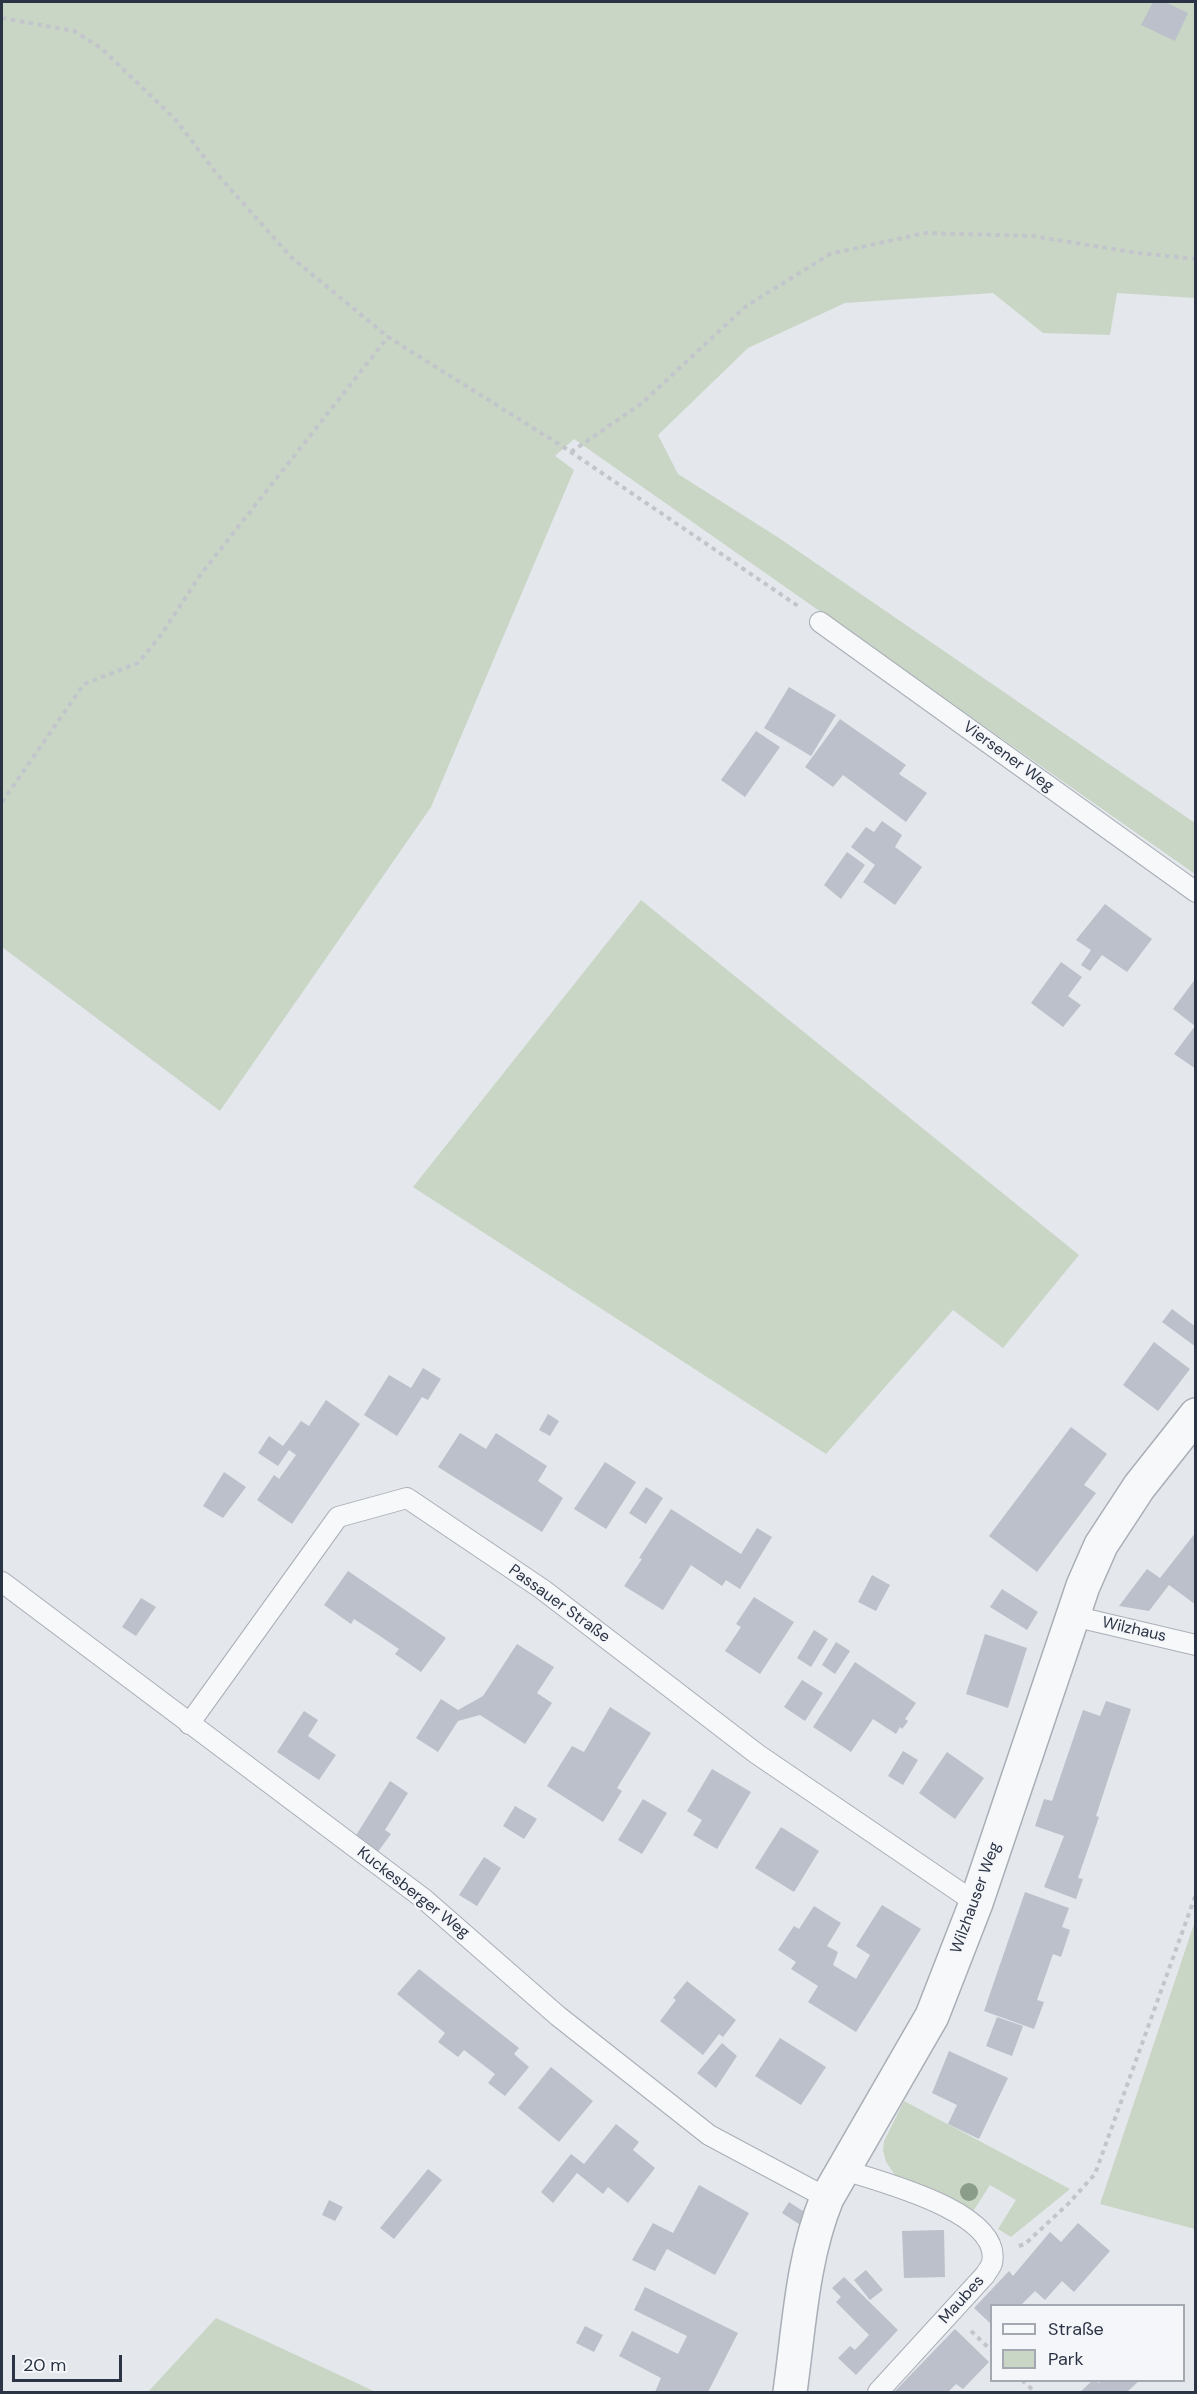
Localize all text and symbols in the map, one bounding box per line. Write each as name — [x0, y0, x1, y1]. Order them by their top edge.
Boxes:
street label: Viersener Weg — [959, 718, 1057, 796]
street label: Passauer Straße — [505, 1561, 613, 1647]
street label: Wilzhaus — [1100, 1613, 1168, 1647]
street label: Wilzhauser Weg — [947, 1840, 1005, 1956]
street label: Kuckesberger Weg — [353, 1843, 473, 1943]
street label: Maubes — [935, 2272, 989, 2328]
legend — [990, 2304, 1185, 2382]
text: Straße — [1048, 2317, 1104, 2341]
scale bar — [15, 2343, 124, 2381]
text: Park — [1048, 2347, 1084, 2371]
text: 20 m — [23, 2353, 66, 2377]

